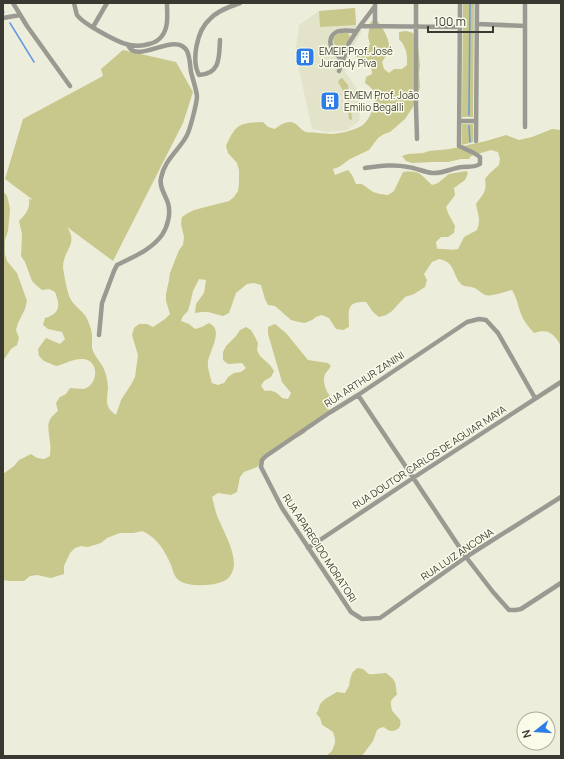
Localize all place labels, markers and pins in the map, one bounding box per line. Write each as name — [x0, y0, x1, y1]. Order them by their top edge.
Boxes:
place label: EMEIF Prof. José Jurandy Piva — [319, 44, 393, 70]
building icon: EMEIF Prof. José Jurandy Piva — [294, 46, 316, 68]
place label: EMEM Prof. João Emilio Begalli — [344, 88, 419, 114]
building icon: EMEM Prof. João Emilio Begalli — [319, 90, 341, 112]

